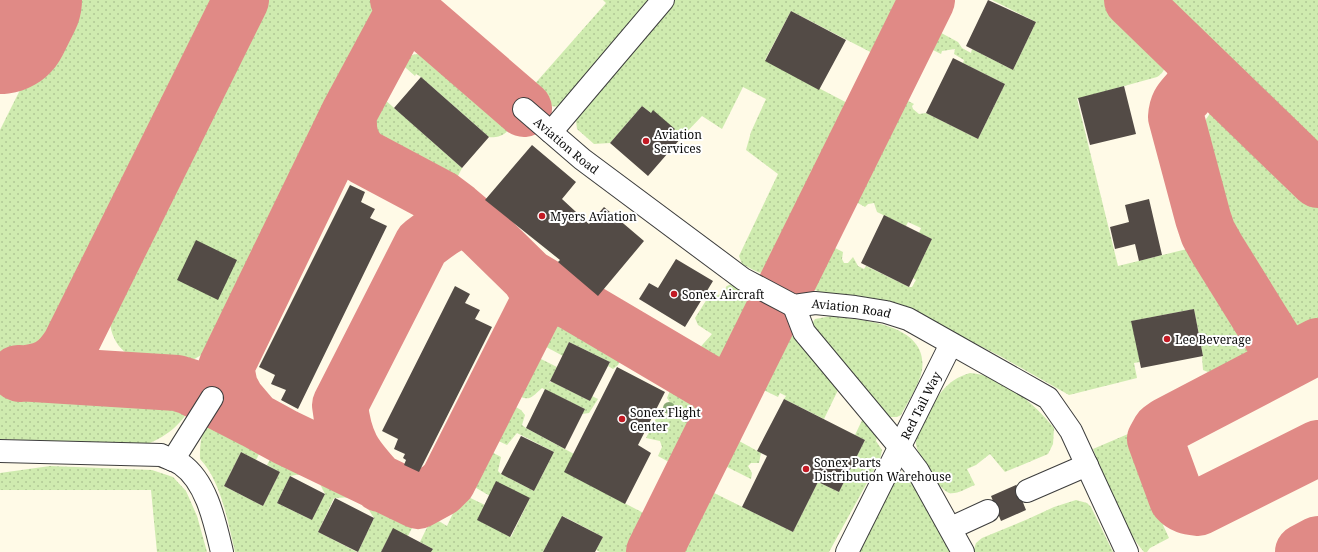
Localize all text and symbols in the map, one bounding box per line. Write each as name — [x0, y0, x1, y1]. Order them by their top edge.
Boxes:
street label: Aviation Road — [531, 113, 603, 178]
place label: Aviation Services — [654, 126, 702, 157]
marker: Aviation Services — [641, 136, 651, 146]
place label: Myers Aviation — [550, 208, 637, 225]
marker: Myers Aviation — [537, 211, 547, 221]
place label: Sonex Aircraft — [682, 286, 764, 303]
marker: Sonex Aircraft — [669, 289, 679, 299]
street label: Aviation Road — [811, 294, 894, 322]
place label: Lee Beverage — [1175, 331, 1251, 348]
marker: Lee Beverage — [1162, 334, 1172, 344]
street label: Red Tail Way — [896, 368, 945, 442]
place label: Sonex Flight Center — [630, 404, 701, 435]
marker: Sonex Flight Center — [617, 414, 627, 424]
place label: Sonex Parts Distribution Warehouse — [814, 454, 951, 485]
marker: Sonex Parts Distribution Warehouse — [801, 464, 811, 474]

